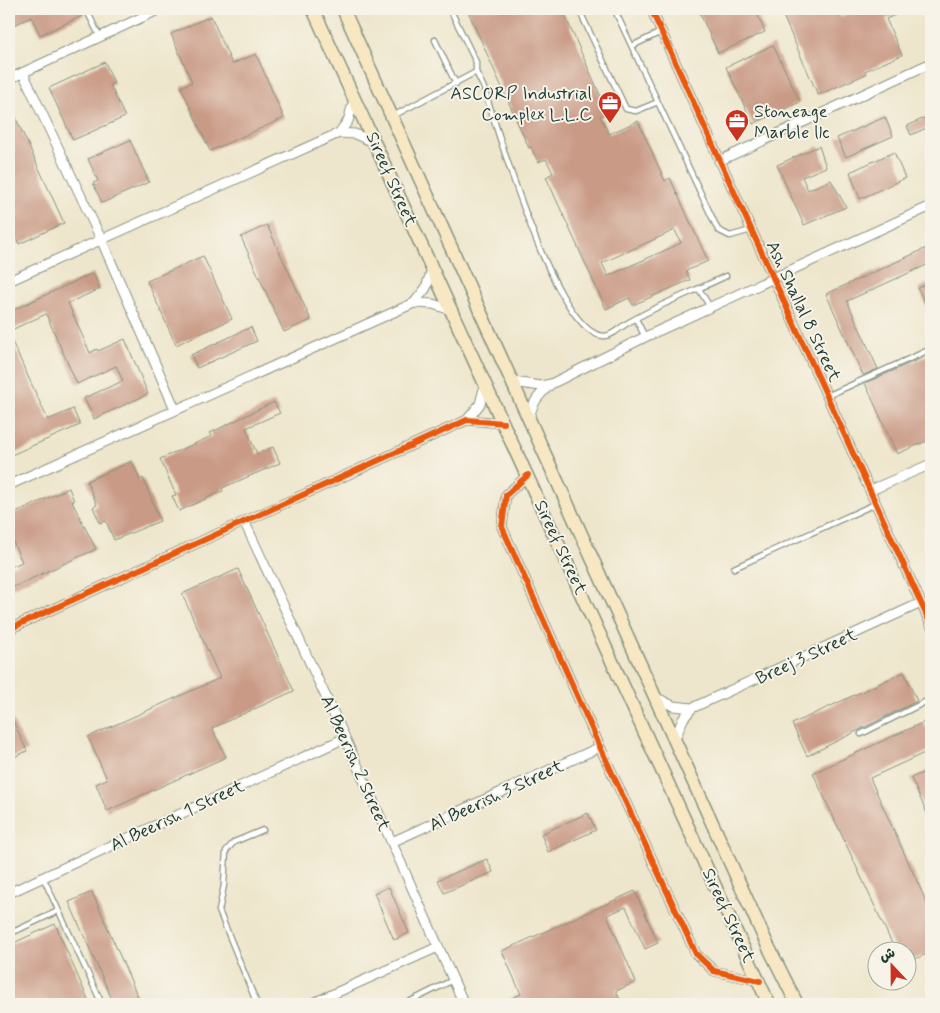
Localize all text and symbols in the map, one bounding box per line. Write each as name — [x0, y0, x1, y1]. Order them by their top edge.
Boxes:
place label: ASCORP Industrial Complex L.L.C — [450, 82, 592, 127]
office icon: ASCORP Industrial Complex L.L.C — [597, 90, 623, 124]
place label: Stoneage Marble llc — [754, 100, 829, 145]
office icon: Stoneage Marble llc — [724, 108, 750, 142]
street label: Sireef Street — [359, 128, 423, 231]
street label: Ash Shallal 8 Street — [760, 237, 846, 386]
street label: Sireef Street — [528, 496, 593, 599]
street label: Breej 3 Street — [752, 623, 861, 691]
street label: Al Beerish 2 Street — [314, 692, 396, 835]
street label: Al Beerish 3 Street — [425, 754, 568, 838]
street label: Al Beerish 1 Street — [106, 774, 249, 858]
street label: Sireef Street — [696, 864, 761, 967]
north arrow — [868, 940, 918, 990]
text: ش — [877, 944, 898, 966]

